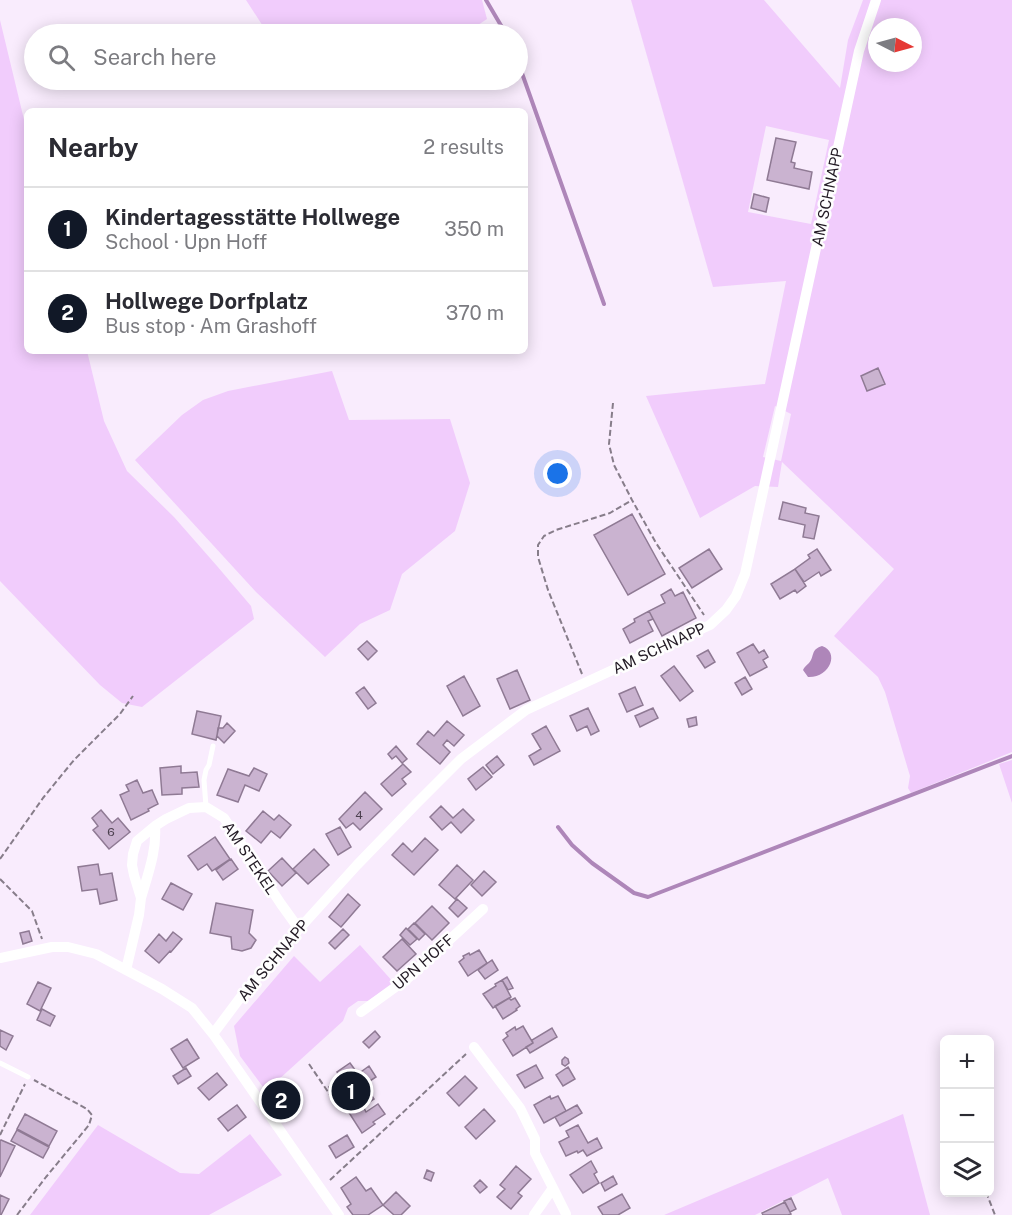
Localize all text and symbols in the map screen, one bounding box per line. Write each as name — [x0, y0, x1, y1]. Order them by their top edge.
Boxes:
north arrow — [868, 18, 922, 72]
search box — [24, 24, 528, 90]
icon: search — [45, 41, 78, 74]
text: Search here — [93, 44, 217, 70]
text: Nearby — [48, 132, 138, 163]
text: 2 results — [423, 135, 504, 159]
street label: AM SCHNAPP — [808, 146, 846, 248]
text: Kindertagesstätte Hollwege — [105, 204, 400, 230]
text: 1 — [63, 217, 72, 241]
text: 350 m — [444, 217, 504, 241]
text: School · Upn Hoff — [105, 230, 267, 254]
text: Hollwege Dorfplatz — [105, 288, 308, 314]
text: 2 — [61, 301, 74, 325]
text: 370 m — [446, 301, 504, 325]
text: Bus stop · Am Grashoff — [105, 314, 317, 338]
your location — [543, 459, 572, 488]
street label: AM SCHNAPP — [610, 619, 708, 677]
house number: 4 — [355, 808, 363, 822]
street label: AM STEKEL — [219, 818, 281, 898]
house number: 6 — [107, 825, 115, 839]
street label: AM SCHNAPP — [234, 916, 312, 1004]
street label: UPN HOFF — [389, 931, 457, 993]
map controls — [940, 1035, 994, 1197]
button: + — [940, 1035, 994, 1089]
pin: 1 — [332, 1068, 370, 1114]
pin: 2 — [262, 1078, 300, 1122]
button: − — [940, 1089, 994, 1143]
button: layers — [940, 1143, 994, 1197]

